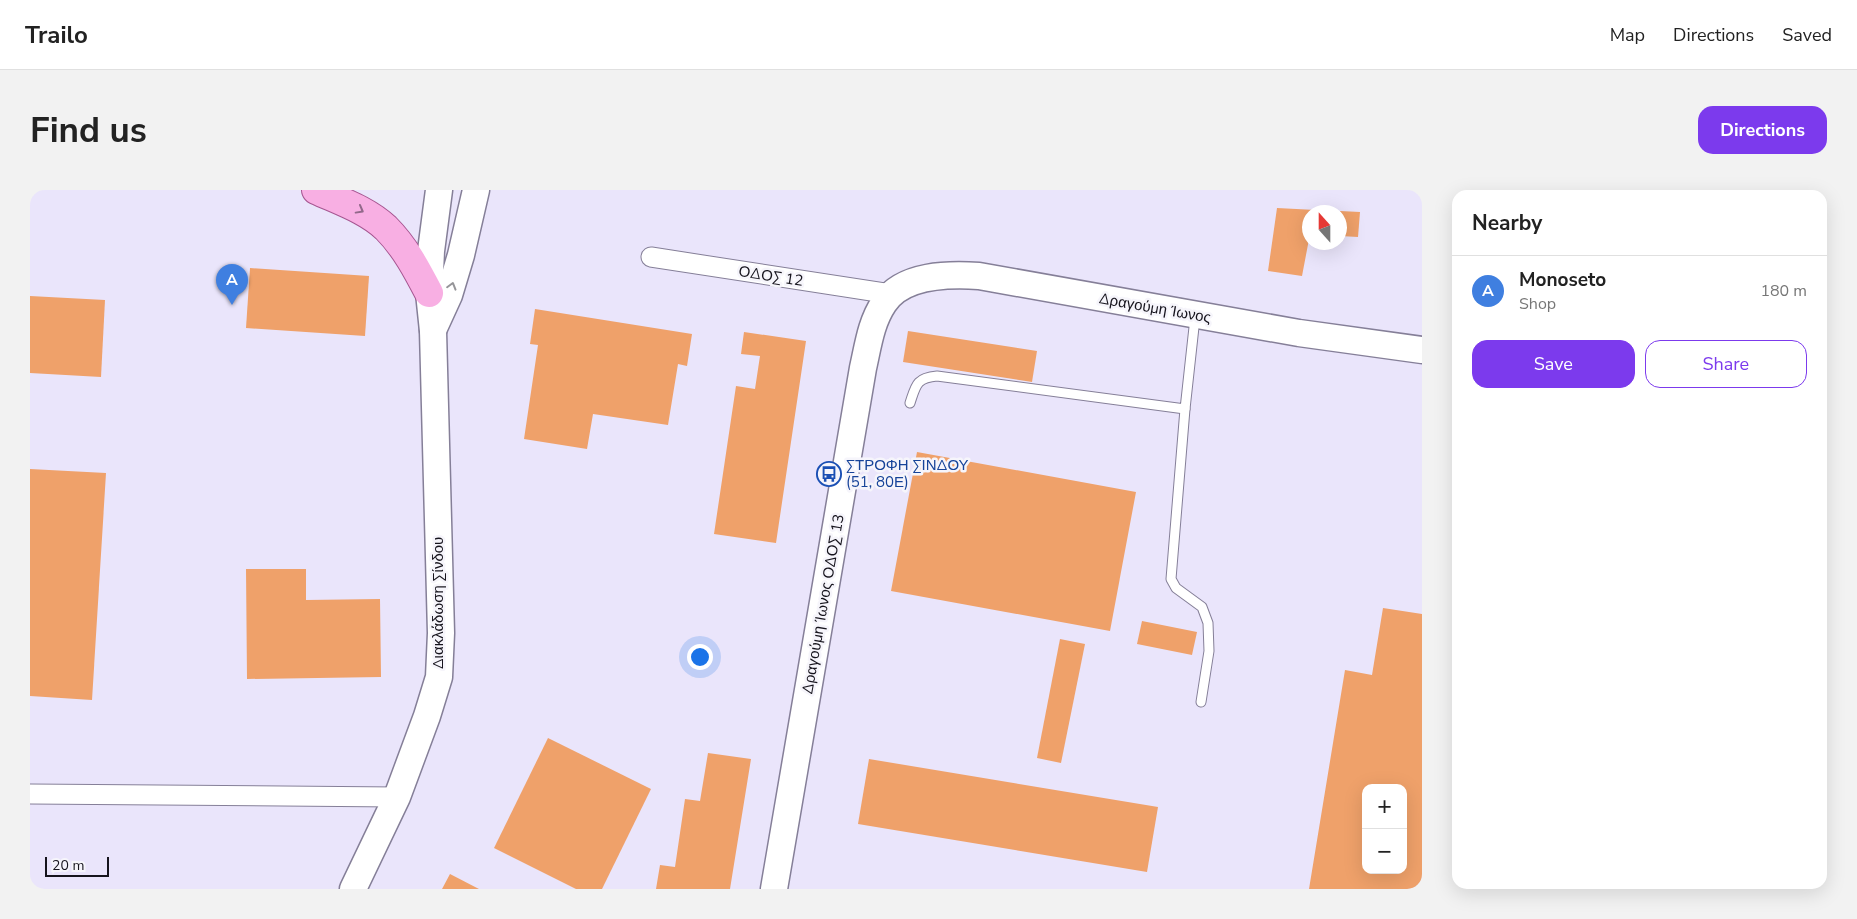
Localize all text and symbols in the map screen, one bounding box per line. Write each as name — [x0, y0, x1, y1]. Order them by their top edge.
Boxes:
text: Trailo — [25, 19, 88, 51]
text: Map — [1610, 23, 1645, 47]
text: Directions — [1673, 23, 1754, 47]
text: Saved — [1782, 23, 1832, 47]
button: Directions — [1698, 106, 1827, 154]
text: Find us — [30, 107, 147, 154]
one-way arrow — [354, 204, 363, 214]
north arrow — [1302, 205, 1347, 250]
text: Nearby — [1472, 209, 1542, 237]
street label: ΟΔΟΣ 12 — [737, 261, 805, 291]
pin: A — [216, 264, 248, 305]
text: Monoseto — [1519, 267, 1606, 293]
text: A — [1482, 280, 1494, 302]
text: 180 m — [1760, 280, 1807, 302]
one-way arrow — [446, 282, 456, 290]
street label: Δραγούμη Ίωνος — [1097, 288, 1213, 328]
text: Shop — [1519, 293, 1556, 315]
button: Save — [1472, 340, 1635, 388]
button: Share — [1645, 340, 1807, 388]
place label: ΣΤΡΟΦΗ ΣΙΝΔΟΥ (51, 80Ε) — [846, 455, 969, 492]
bus stop icon: ΣΤΡΟΦΗ ΣΙΝΔΟΥ (51, 80Ε) — [816, 461, 842, 487]
street label: Δραγούμη Ίωνος ΟΔΟΣ 13 — [797, 512, 849, 696]
street label: Διακλάδωση Σίνδου — [428, 537, 448, 669]
your location — [687, 644, 713, 670]
map controls — [1362, 784, 1407, 874]
button: + — [1362, 784, 1407, 829]
button: − — [1362, 829, 1407, 874]
scale bar — [45, 854, 109, 877]
text: 20 m — [52, 856, 84, 875]

